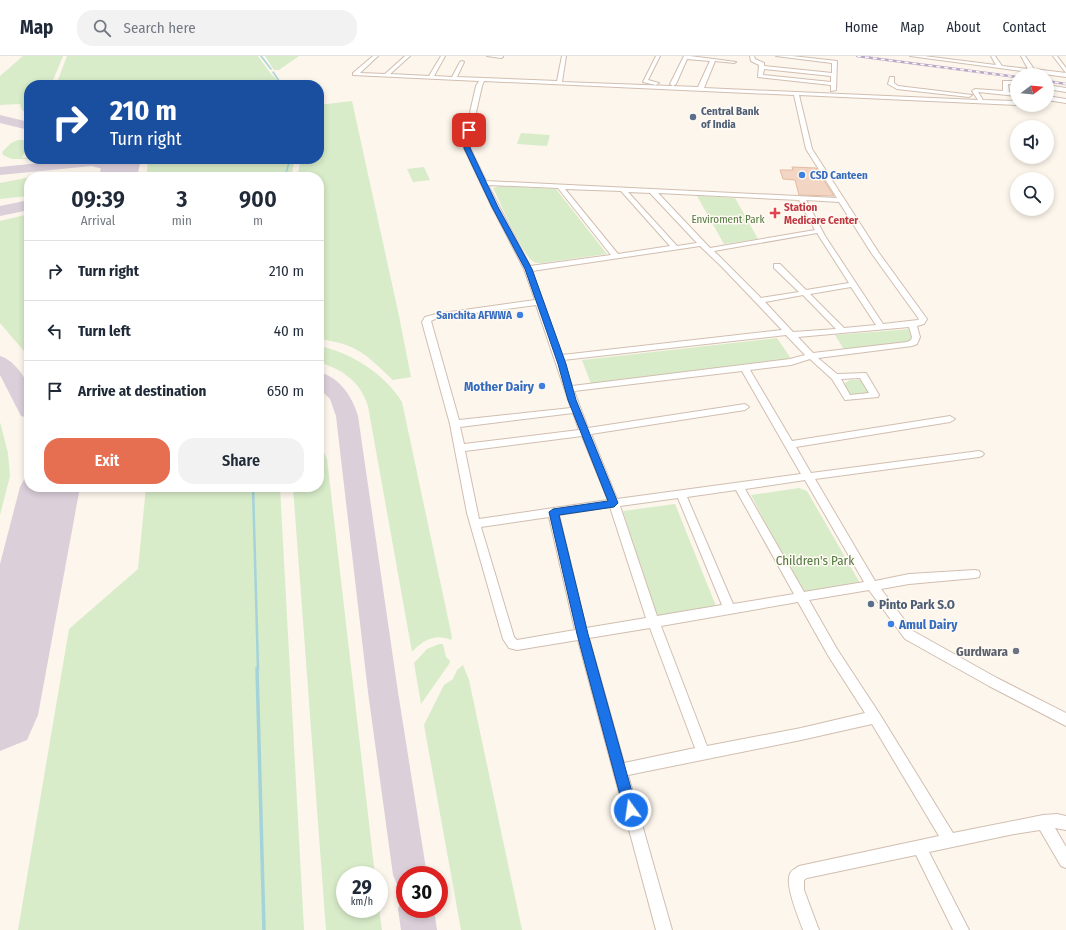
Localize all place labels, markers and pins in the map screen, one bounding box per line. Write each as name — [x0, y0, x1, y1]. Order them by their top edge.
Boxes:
place label: Central Bank of India — [701, 105, 759, 131]
marker: Central Bank of India — [688, 112, 698, 122]
pin — [452, 113, 486, 147]
place label: CSD Canteen — [810, 169, 868, 182]
marker: CSD Canteen — [797, 170, 807, 180]
place label: Station Medicare Center — [784, 201, 859, 227]
marker: Station Medicare Center — [769, 207, 781, 219]
place label: Sanchita AFWWA — [436, 309, 513, 322]
marker: Sanchita AFWWA — [515, 310, 525, 320]
place label: Mother Dairy — [464, 379, 535, 394]
marker: Mother Dairy — [537, 381, 547, 391]
place label: Pinto Park S.O — [879, 597, 955, 612]
marker: Pinto Park S.O — [866, 599, 876, 609]
place label: Amul Dairy — [898, 617, 958, 632]
marker: Amul Dairy — [886, 619, 896, 629]
place label: Gurdwara — [956, 644, 1009, 659]
marker: Gurdwara — [1011, 646, 1021, 656]

